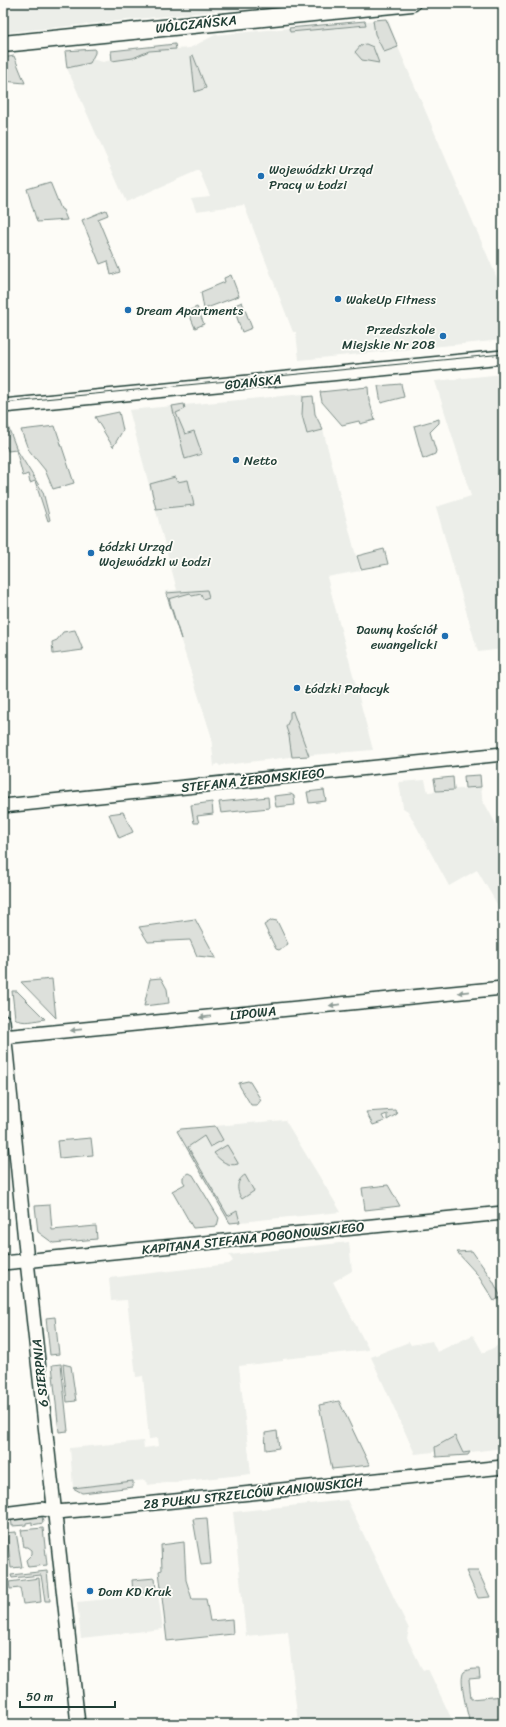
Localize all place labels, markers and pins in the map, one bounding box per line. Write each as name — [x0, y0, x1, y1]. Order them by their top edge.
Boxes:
place label: Wojewódzki Urząd Pracy w Łodzi — [269, 158, 374, 196]
marker: Wojewódzki Urząd Pracy w Łodzi — [256, 171, 266, 181]
place label: WakeUp Fitness — [346, 288, 437, 311]
marker: WakeUp Fitness — [333, 294, 343, 304]
place label: Dream Apartments — [136, 299, 244, 322]
marker: Dream Apartments — [123, 305, 133, 315]
place label: Przedszkole Miejskie Nr 208 — [342, 318, 435, 356]
marker: Przedszkole Miejskie Nr 208 — [438, 331, 448, 341]
place label: Netto — [244, 449, 277, 472]
marker: Netto — [231, 455, 241, 465]
place label: Łódzki Urząd Wojewódzki w Łodzi — [99, 535, 211, 573]
marker: Łódzki Urząd Wojewódzki w Łodzi — [86, 548, 96, 558]
place label: Dawny kościół ewangelicki — [356, 618, 438, 656]
marker: Dawny kościół ewangelicki — [440, 631, 450, 641]
place label: Łódzki Pałacyk — [305, 677, 390, 700]
marker: Łódzki Pałacyk — [292, 683, 302, 693]
place label: Dom KD Kruk — [98, 1580, 172, 1603]
marker: Dom KD Kruk — [85, 1586, 95, 1596]

